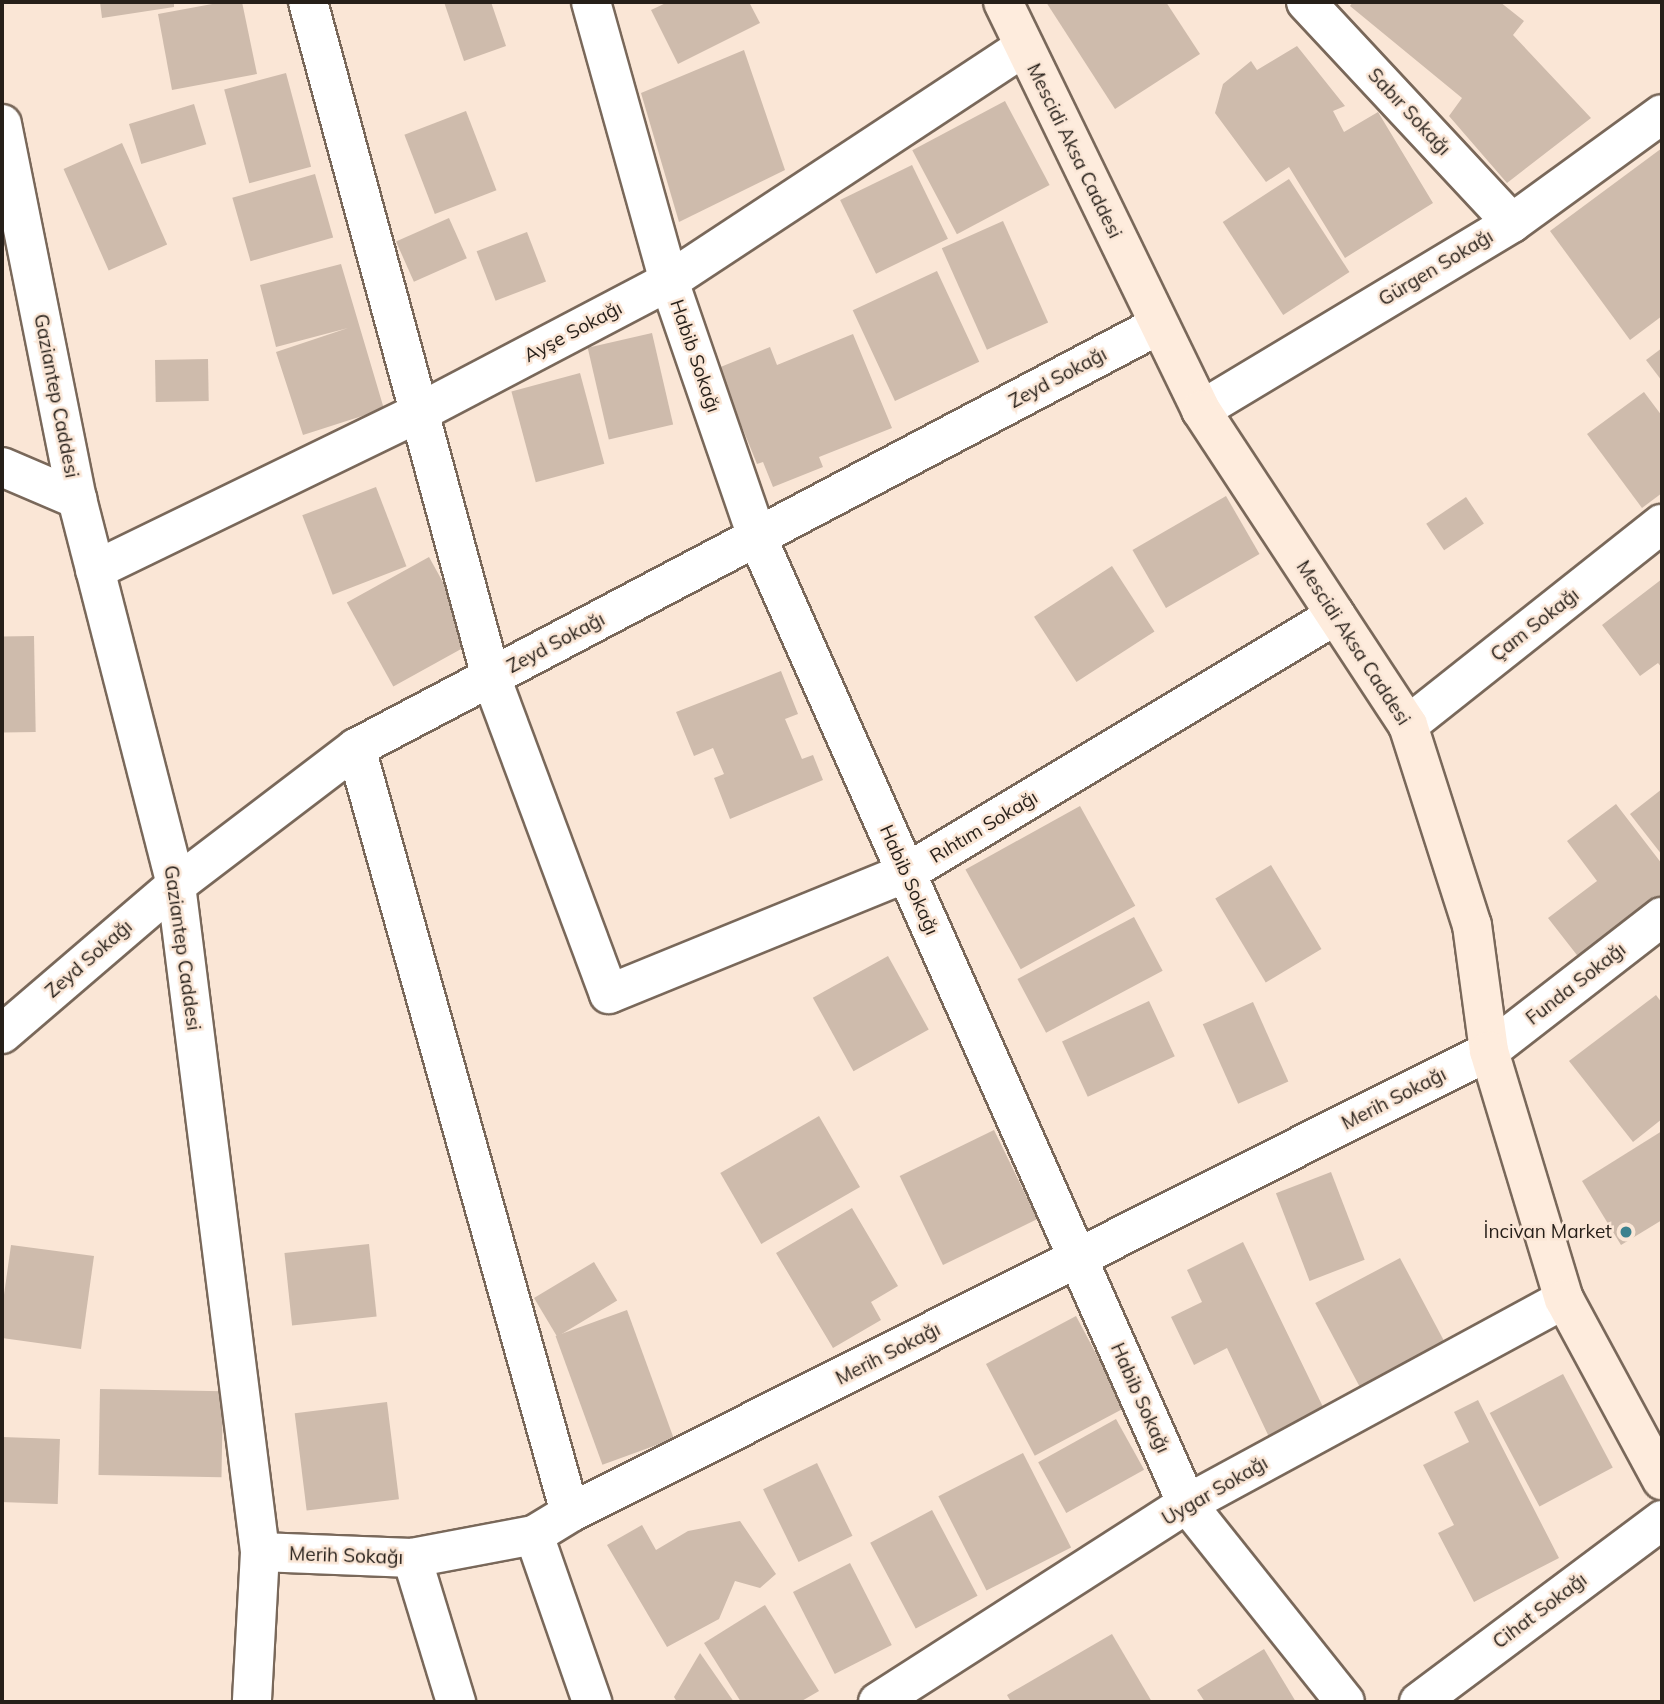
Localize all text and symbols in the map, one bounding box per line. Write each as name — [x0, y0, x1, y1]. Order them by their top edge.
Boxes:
street label: Mescidi Aksa Caddesi — [1022, 60, 1126, 242]
street label: Sabır Sokağı — [1363, 64, 1455, 160]
street label: Gürgen Sokağı — [1375, 225, 1497, 311]
street label: Ayşe Sokağı — [520, 297, 626, 367]
street label: Habib Sokağı — [665, 297, 725, 415]
street label: Gaziantep Caddesi — [29, 312, 83, 480]
street label: Zeyd Sokağı — [1005, 343, 1111, 413]
street label: Mescidi Aksa Caddesi — [1291, 557, 1415, 729]
street label: Çam Sokağı — [1486, 584, 1584, 666]
street label: Zeyd Sokağı — [503, 608, 609, 678]
street label: Rıhtım Sokağı — [926, 786, 1042, 868]
street label: Habib Sokağı — [875, 821, 943, 939]
street label: Gaziantep Caddesi — [159, 864, 205, 1032]
street label: Zeyd Sokağı — [41, 915, 137, 1003]
street label: Funda Sokağı — [1522, 938, 1630, 1030]
street label: Merih Sokağı — [1338, 1063, 1450, 1135]
place label: İncivan Market — [1484, 1221, 1612, 1243]
marker: İncivan Market — [1618, 1224, 1634, 1240]
street label: Merih Sokağı — [832, 1318, 944, 1390]
street label: Habib Sokağı — [1106, 1339, 1174, 1457]
street label: Uygar Sokağı — [1158, 1452, 1272, 1530]
street label: Merih Sokağı — [289, 1543, 403, 1569]
street label: Cihat Sokağı — [1489, 1568, 1591, 1654]

